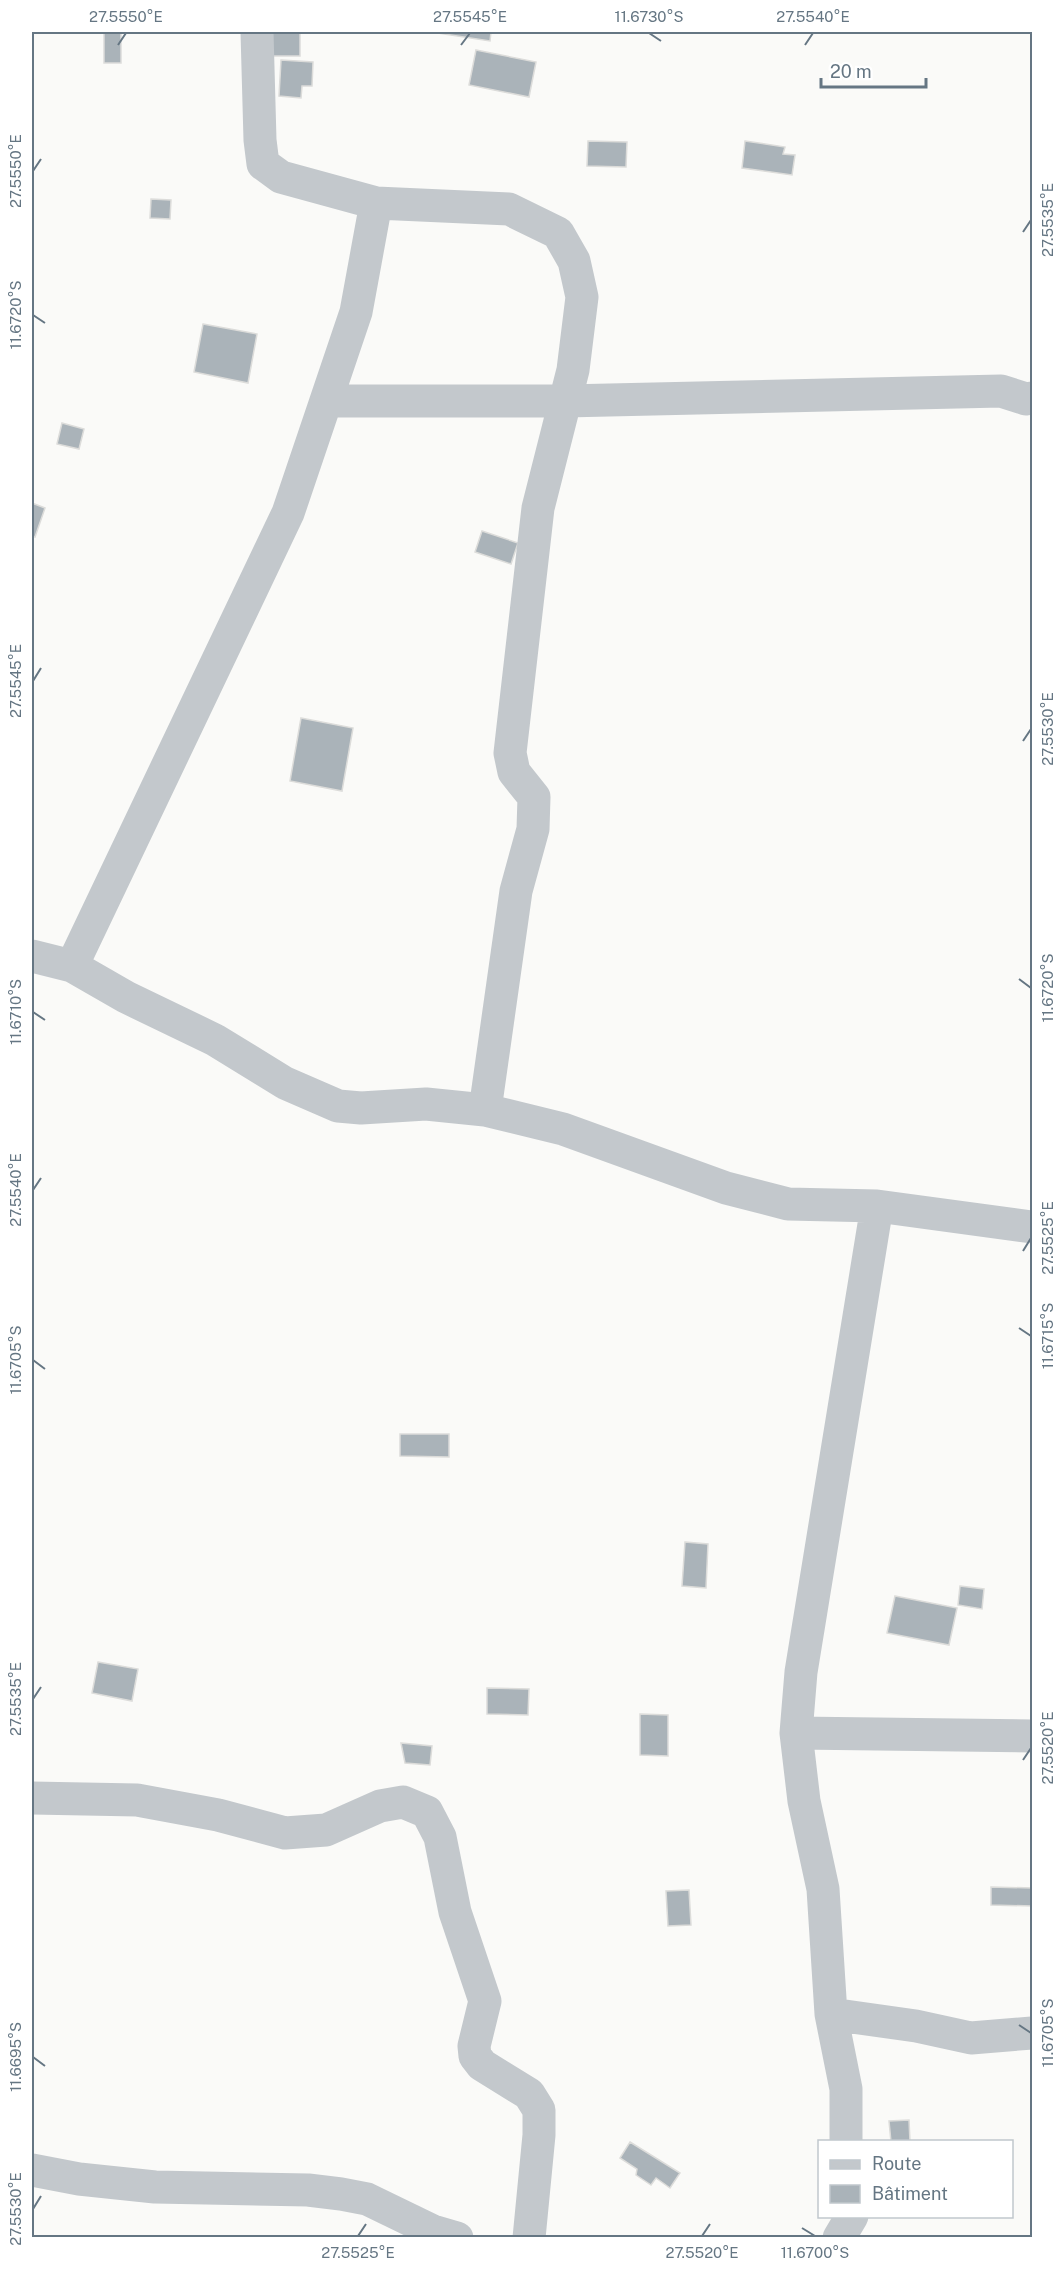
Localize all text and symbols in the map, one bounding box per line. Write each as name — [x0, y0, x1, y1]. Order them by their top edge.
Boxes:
text: 27.5550°E — [89, 8, 163, 25]
text: 27.5545°E — [433, 8, 507, 25]
text: 11.6730°S — [615, 8, 683, 25]
text: 27.5540°E — [776, 8, 850, 25]
scale bar — [821, 51, 926, 89]
text: 20 m — [830, 61, 872, 82]
text: 27.5550°E — [7, 134, 24, 208]
text: 27.5535°E — [1039, 183, 1056, 257]
text: 11.6720°S — [7, 281, 24, 349]
text: 27.5545°E — [7, 644, 24, 718]
text: 27.5530°E — [1039, 692, 1056, 766]
text: 11.6720°S — [1039, 954, 1056, 1022]
text: 11.6710°S — [7, 979, 24, 1045]
text: 27.5540°E — [7, 1153, 24, 1227]
text: 27.5525°E — [1039, 1201, 1056, 1275]
text: 11.6715°S — [1039, 1303, 1056, 1369]
text: 11.6705°S — [7, 1325, 24, 1395]
text: 27.5535°E — [7, 1662, 24, 1736]
text: 27.5520°E — [1039, 1711, 1056, 1785]
text: 11.6705°S — [1039, 1998, 1056, 2068]
text: 11.6695°S — [7, 2022, 24, 2092]
legend — [818, 2140, 1013, 2218]
text: Route — [872, 2153, 921, 2174]
text: 27.5530°E — [7, 2172, 24, 2246]
text: Bâtiment — [872, 2183, 948, 2204]
text: 27.5525°E — [321, 2244, 395, 2261]
text: 27.5520°E — [665, 2244, 739, 2261]
text: 11.6700°S — [781, 2244, 849, 2261]

